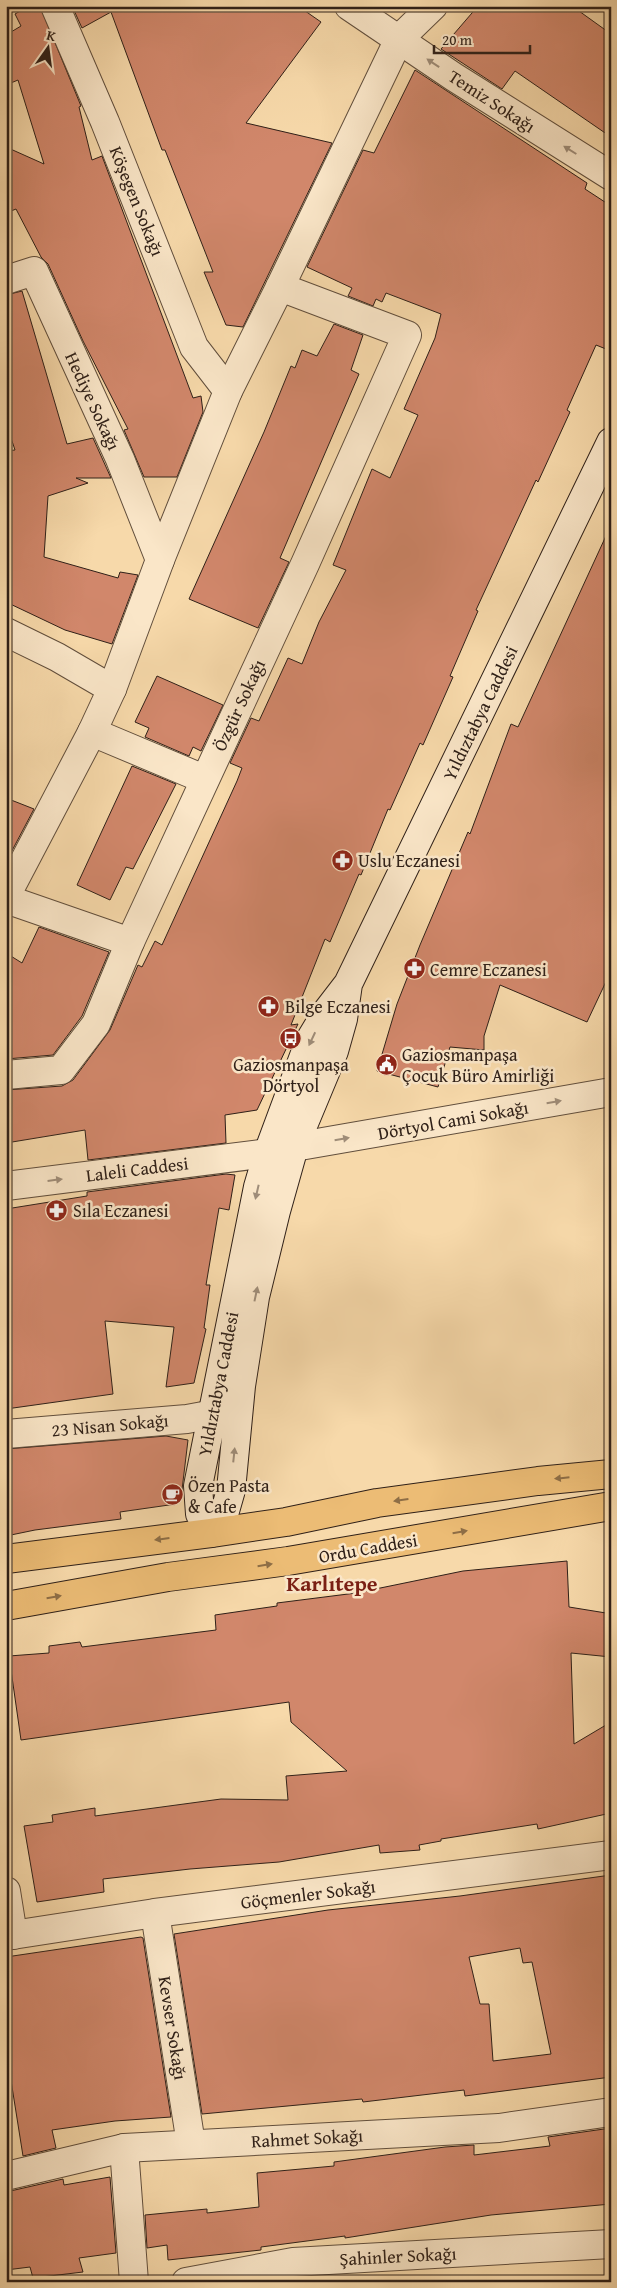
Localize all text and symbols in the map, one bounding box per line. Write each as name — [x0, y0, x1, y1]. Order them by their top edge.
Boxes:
north arrow — [22, 22, 72, 72]
scale bar — [434, 22, 531, 54]
text: K — [44, 25, 58, 46]
text: 20 m — [442, 29, 473, 50]
one-way arrow — [426, 58, 440, 67]
street label: Temiz Sokağı — [443, 63, 541, 139]
street label: Köşegen Sokağı — [103, 142, 171, 260]
one-way arrow — [563, 146, 576, 155]
street label: Hediye Sokağı — [58, 347, 128, 455]
street label: Yıldıztabya Caddesi — [436, 641, 524, 785]
street label: Özgür Sokağı — [206, 655, 272, 755]
place label: Uslu Eczanesi — [358, 847, 460, 874]
pharmacy icon: Uslu Eczanesi — [330, 848, 354, 872]
place label: Cemre Eczanesi — [430, 956, 547, 983]
pharmacy icon: Cemre Eczanesi — [402, 957, 426, 981]
place label: Bilge Eczanesi — [285, 993, 391, 1020]
pharmacy icon: Bilge Eczanesi — [257, 994, 281, 1018]
bus stop icon: Gaziosmanpaşa Dörtyol — [279, 1027, 303, 1051]
one-way arrow — [308, 1032, 316, 1046]
place label: Gaziosmanpaşa Çocuk Büro Amirliği — [402, 1041, 554, 1089]
place label: Gaziosmanpaşa Dörtyol — [233, 1051, 349, 1099]
public building icon: Gaziosmanpaşa Çocuk Büro Amirliği — [374, 1052, 398, 1076]
street label: Dörtyol Cami Sokağı — [376, 1093, 530, 1147]
one-way arrow — [547, 1098, 563, 1106]
one-way arrow — [335, 1134, 351, 1142]
street label: Laleli Caddesi — [84, 1149, 190, 1189]
one-way arrow — [47, 1176, 63, 1184]
one-way arrow — [253, 1185, 261, 1200]
place label: Sıla Eczanesi — [73, 1197, 169, 1224]
pharmacy icon: Sıla Eczanesi — [45, 1198, 69, 1222]
one-way arrow — [252, 1287, 260, 1302]
street label: Yıldıztabya Caddesi — [191, 1309, 245, 1459]
street label: 23 Nisan Sokağı — [50, 1406, 170, 1444]
one-way arrow — [230, 1447, 238, 1463]
place label: Özen Pasta & Cafe — [188, 1472, 270, 1520]
one-way arrow — [554, 1475, 570, 1483]
cafe icon: Özen Pasta & Cafe — [160, 1483, 184, 1507]
one-way arrow — [393, 1496, 409, 1504]
street label: Ordu Caddesi — [317, 1526, 419, 1570]
one-way arrow — [452, 1527, 468, 1535]
one-way arrow — [154, 1535, 170, 1543]
one-way arrow — [258, 1561, 274, 1569]
district label: Karlıtepe — [286, 1567, 378, 1599]
one-way arrow — [47, 1593, 63, 1601]
street label: Göçmenler Sokağı — [239, 1872, 377, 1916]
street label: Kevser Sokağı — [151, 1974, 195, 2082]
street label: Rahmet Sokağı — [250, 2122, 364, 2154]
street label: Şahinler Sokağı — [339, 2239, 457, 2273]

